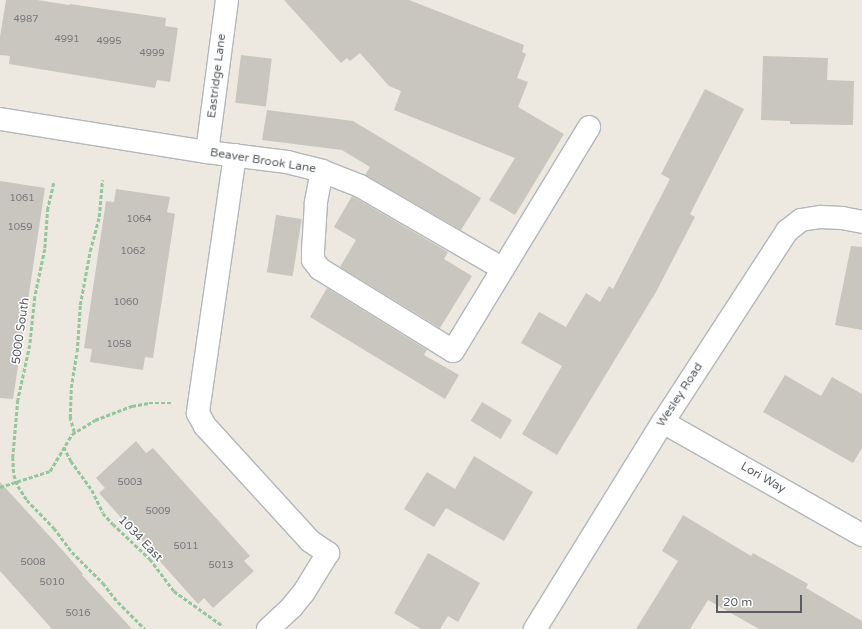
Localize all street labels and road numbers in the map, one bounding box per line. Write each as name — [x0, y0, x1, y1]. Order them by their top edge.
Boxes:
street label: Eastridge Lane — [205, 33, 229, 119]
street label: Beaver Brook Lane — [209, 146, 317, 176]
street label: 5000 South — [9, 297, 33, 365]
street label: Wesley Road — [654, 360, 706, 430]
street label: Lori Way — [738, 459, 788, 497]
street label: 1034 East — [115, 513, 165, 565]

